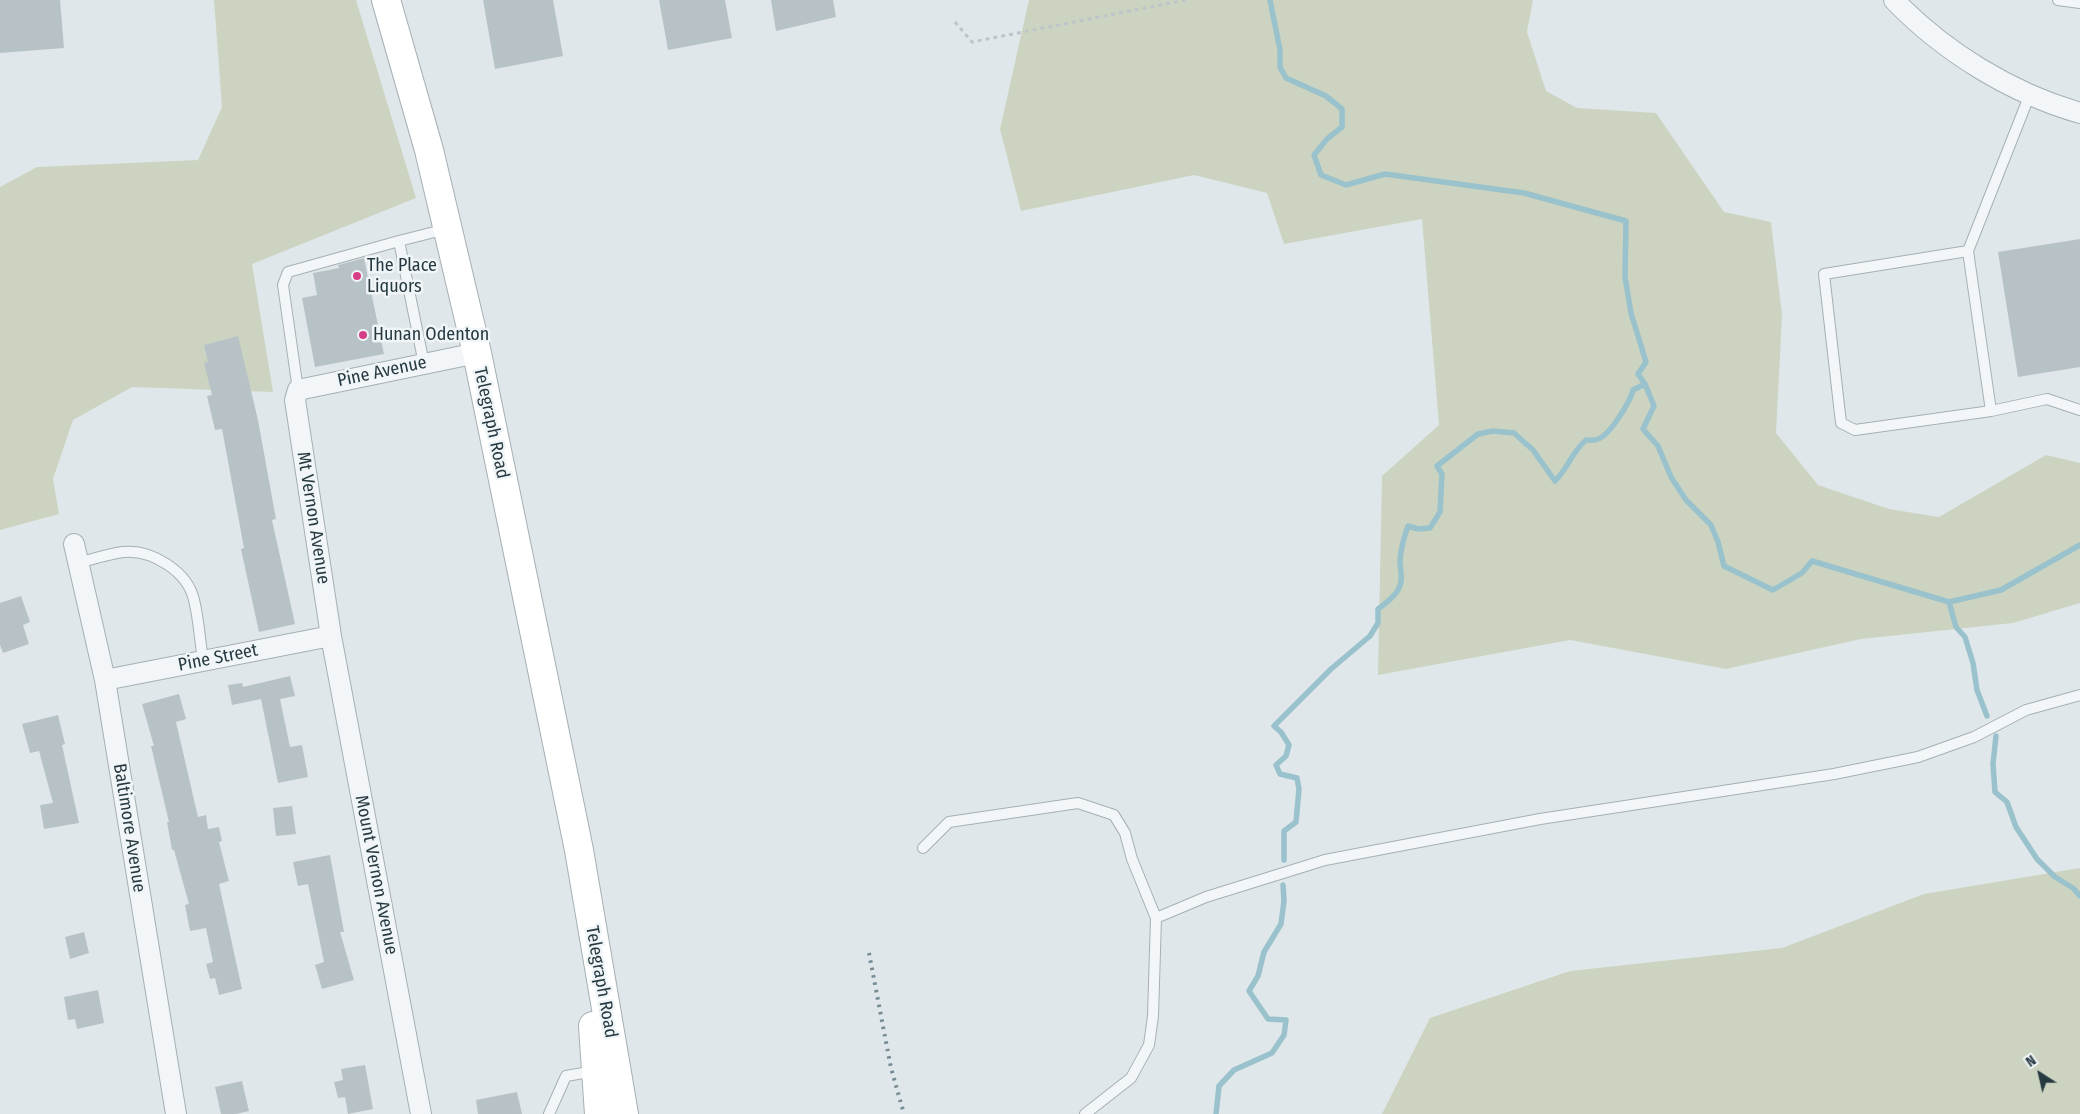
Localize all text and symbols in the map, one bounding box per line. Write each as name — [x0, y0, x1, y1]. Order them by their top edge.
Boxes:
place label: The Place Liquors — [367, 255, 437, 298]
marker: The Place Liquors — [351, 270, 363, 282]
place label: Hunan Odenton — [373, 324, 489, 346]
marker: Hunan Odenton — [357, 329, 369, 341]
street label: Pine Avenue — [335, 352, 429, 392]
street label: Telegraph Road — [469, 365, 513, 481]
street label: Mt Vernon Avenue — [292, 450, 334, 586]
street label: Pine Street — [176, 640, 260, 676]
street label: Baltimore Avenue — [108, 762, 150, 894]
street label: Mount Vernon Avenue — [350, 793, 402, 957]
street label: Telegraph Road — [581, 924, 621, 1040]
north arrow — [2015, 1049, 2065, 1099]
text: N — [2023, 1052, 2039, 1071]

